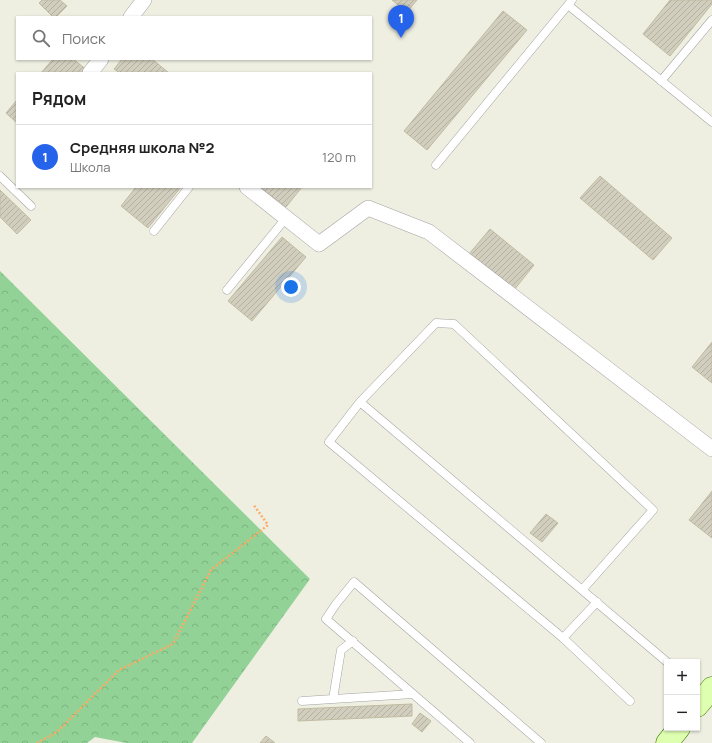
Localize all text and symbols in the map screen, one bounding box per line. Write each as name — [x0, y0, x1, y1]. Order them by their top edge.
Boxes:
pin: 1 — [388, 5, 414, 38]
search box — [16, 16, 372, 60]
icon: search — [30, 27, 52, 49]
text: Поиск — [62, 28, 106, 49]
text: Рядом — [32, 87, 86, 110]
text: Средняя школа №2 — [70, 137, 214, 158]
text: 1 — [42, 148, 48, 166]
text: 120 m — [322, 148, 356, 166]
text: Школа — [70, 158, 111, 176]
your location — [281, 277, 301, 297]
map controls — [664, 659, 700, 731]
button: + — [664, 659, 700, 695]
button: − — [664, 695, 700, 731]

